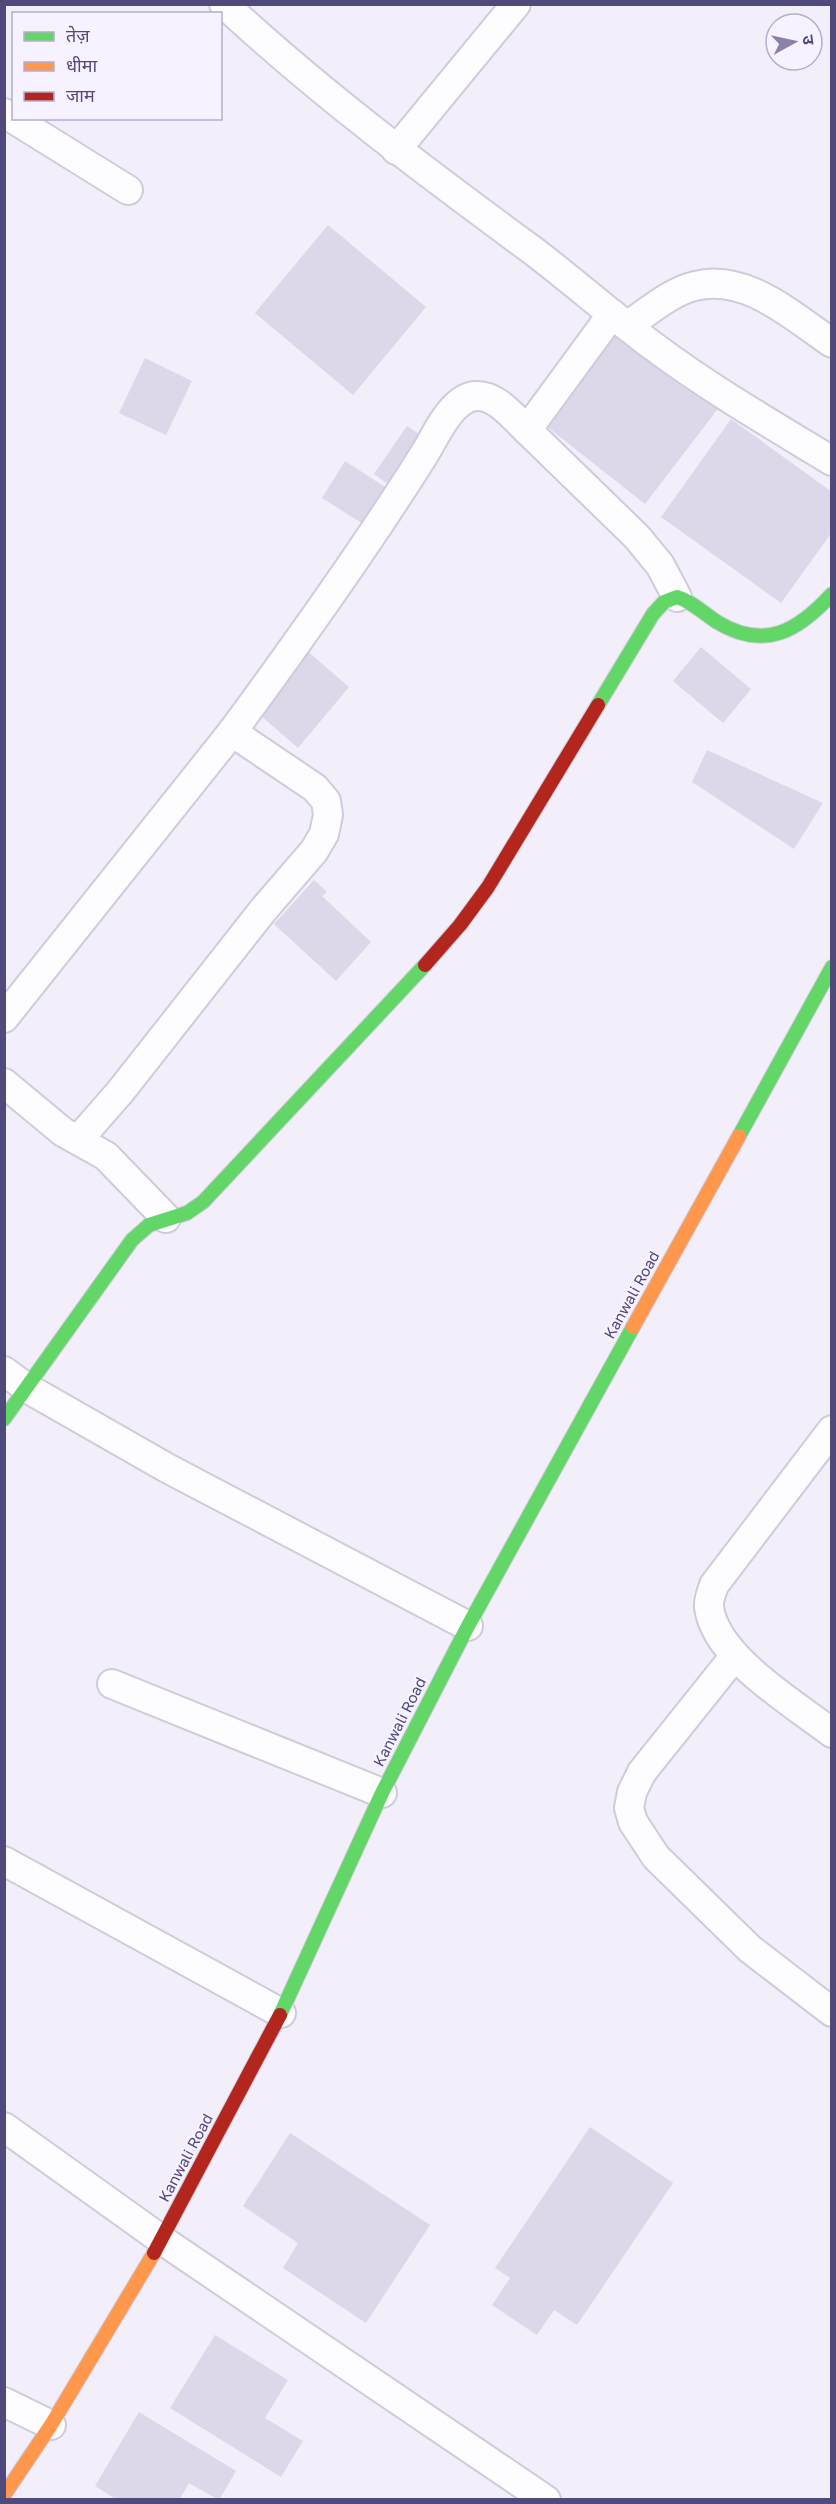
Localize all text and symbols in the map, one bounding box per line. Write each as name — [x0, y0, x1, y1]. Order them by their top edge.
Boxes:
legend — [12, 12, 222, 120]
north arrow — [764, 12, 824, 72]
text: तेज़ — [66, 24, 90, 46]
text: उ — [798, 34, 819, 47]
text: धीमा — [66, 54, 97, 76]
text: जाम — [66, 84, 96, 106]
street label: Kanwali Road — [600, 1248, 663, 1341]
street label: Kanwali Road — [369, 1674, 429, 1769]
street label: Kanwali Road — [154, 2110, 216, 2205]

